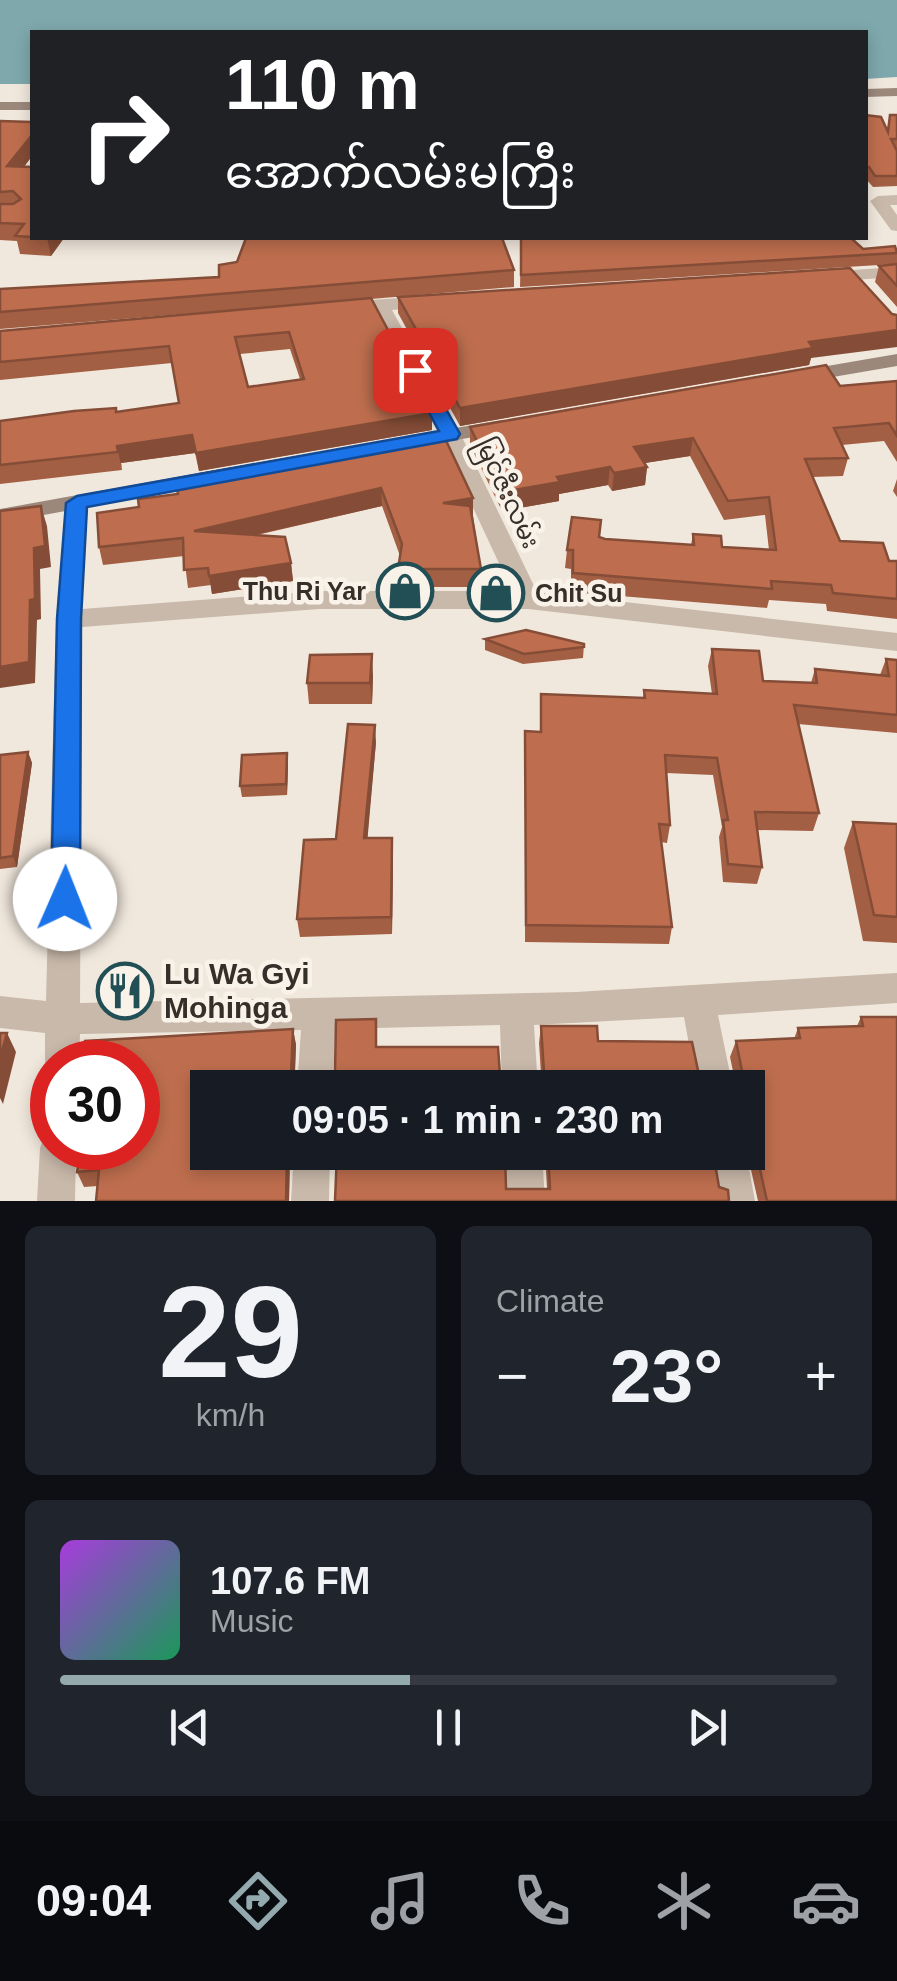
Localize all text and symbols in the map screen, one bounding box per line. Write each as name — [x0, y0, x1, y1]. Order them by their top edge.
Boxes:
text: 110 m — [225, 46, 420, 124]
icon: right — [60, 70, 190, 200]
text: အောက်လမ်းမကြီး — [225, 147, 575, 198]
pin — [373, 328, 458, 413]
icon: arrive — [388, 343, 443, 398]
street label: မြင်ဇီးလမ်း — [464, 432, 548, 555]
shop icon: Thu Ri Yar — [375, 561, 435, 621]
shop icon: Chit Su — [466, 563, 526, 623]
place label: Thu Ri Yar — [243, 577, 366, 605]
place label: Chit Su — [535, 579, 623, 607]
position arrow — [13, 847, 117, 951]
place label: Lu Wa Gyi Mohinga — [164, 957, 310, 1024]
restaurant icon: Lu Wa Gyi Mohinga — [95, 961, 155, 1021]
speed limit sign: 30 — [30, 1040, 160, 1170]
text: 09:05 · 1 min · 230 m — [292, 1099, 663, 1141]
text: 29 — [158, 1259, 303, 1405]
text: Climate — [496, 1283, 604, 1319]
text: 23° — [610, 1334, 723, 1418]
text: − — [496, 1345, 528, 1407]
text: + — [805, 1345, 837, 1407]
text: km/h — [196, 1397, 265, 1433]
text: 107.6 FM — [210, 1560, 371, 1602]
text: Music — [210, 1603, 294, 1639]
icon: previous — [162, 1700, 217, 1755]
icon: pause — [421, 1700, 476, 1755]
icon: next — [680, 1700, 735, 1755]
icon: directions — [223, 1866, 293, 1936]
icon: music — [365, 1866, 435, 1936]
icon: phone — [507, 1866, 577, 1936]
icon: climate — [649, 1866, 719, 1936]
icon: car — [791, 1866, 861, 1936]
text: 09:04 — [36, 1875, 151, 1926]

